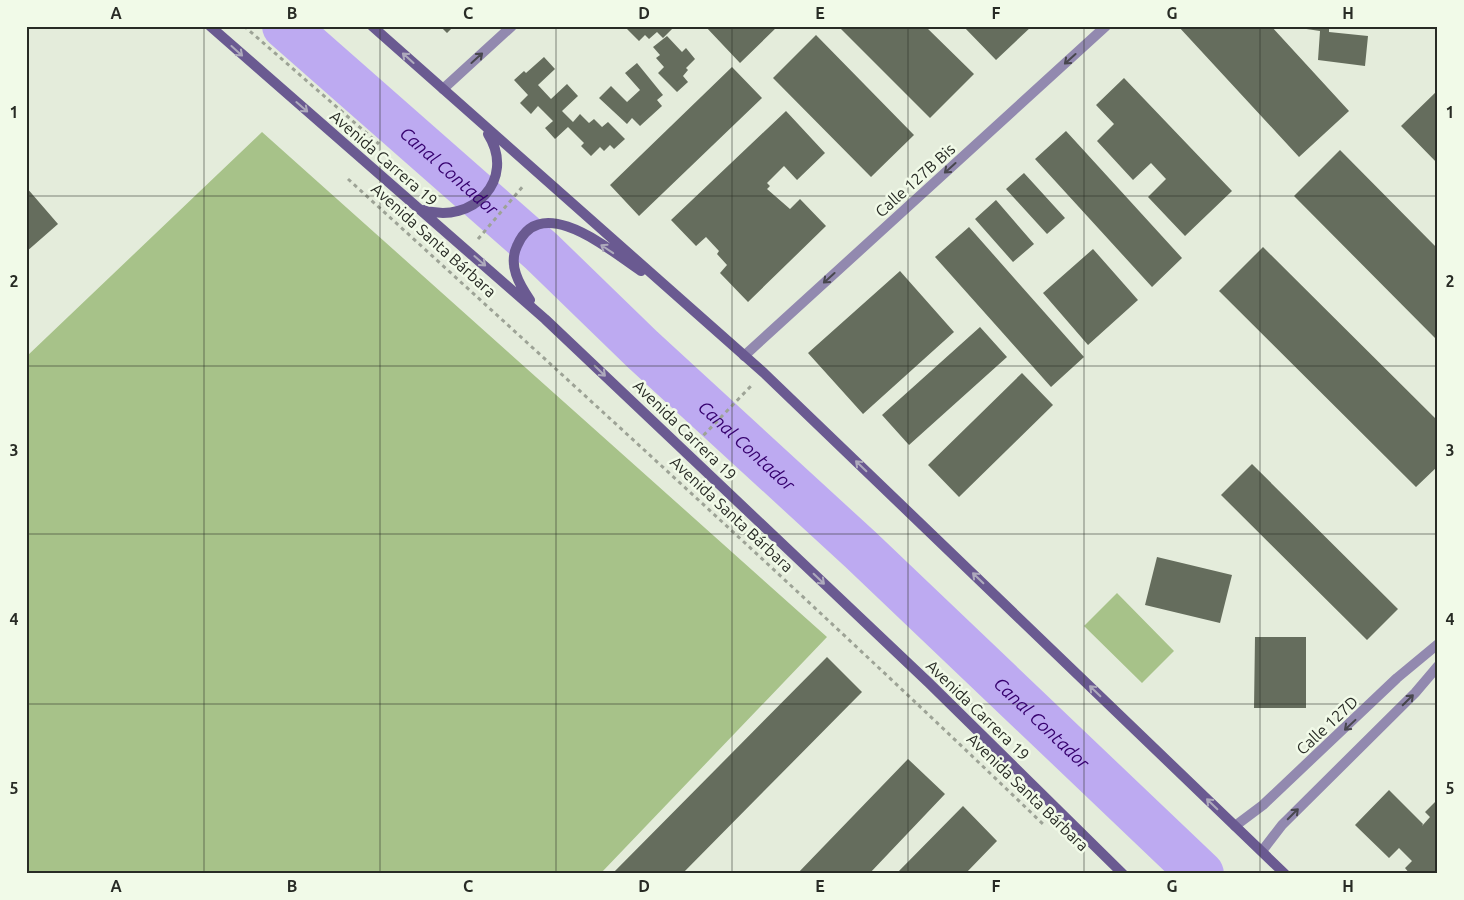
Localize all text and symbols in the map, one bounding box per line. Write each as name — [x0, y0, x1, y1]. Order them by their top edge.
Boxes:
text: A — [110, 4, 122, 22]
text: B — [287, 4, 297, 22]
text: C — [463, 4, 473, 22]
text: D — [638, 4, 650, 22]
text: E — [815, 4, 825, 22]
text: F — [992, 4, 1001, 22]
text: G — [1166, 4, 1178, 22]
text: H — [1342, 4, 1354, 22]
one-way arrow — [231, 45, 244, 56]
one-way arrow — [401, 52, 414, 64]
one-way arrow — [471, 52, 484, 64]
one-way arrow — [1063, 53, 1076, 65]
one-way arrow — [295, 101, 308, 113]
text: 1 — [9, 103, 19, 121]
text: 1 — [1445, 103, 1455, 121]
street label: Avenida Carrera 19 — [327, 107, 441, 209]
water label: Canal Contador — [397, 122, 503, 220]
street label: Calle 127B Bis — [872, 140, 959, 220]
one-way arrow — [943, 163, 956, 174]
street label: Avenida Santa Bárbara — [368, 179, 500, 301]
one-way arrow — [601, 244, 615, 254]
one-way arrow — [473, 256, 486, 267]
text: 2 — [9, 272, 19, 290]
one-way arrow — [823, 272, 836, 284]
text: 2 — [1445, 272, 1455, 290]
one-way arrow — [594, 365, 606, 377]
street label: Avenida Carrera 19 — [630, 376, 740, 484]
water label: Canal Contador — [695, 396, 800, 495]
text: 3 — [9, 441, 19, 459]
text: 3 — [1445, 441, 1455, 459]
street label: Avenida Santa Bárbara — [667, 452, 797, 576]
one-way arrow — [854, 460, 867, 472]
one-way arrow — [972, 572, 984, 585]
one-way arrow — [813, 573, 826, 585]
text: 4 — [9, 610, 19, 628]
text: 4 — [1445, 610, 1455, 628]
street label: Avenida Carrera 19 — [923, 656, 1033, 764]
water label: Canal Contador — [991, 673, 1095, 773]
one-way arrow — [1089, 685, 1101, 697]
street label: Calle 127D — [1293, 692, 1361, 758]
one-way arrow — [1402, 694, 1414, 706]
one-way arrow — [1343, 719, 1356, 731]
street label: Avenida Santa Bárbara — [964, 730, 1092, 854]
text: 5 — [9, 779, 19, 797]
text: 5 — [1445, 779, 1455, 797]
one-way arrow — [1207, 798, 1219, 810]
one-way arrow — [1286, 808, 1299, 820]
text: A — [110, 877, 122, 895]
text: B — [287, 877, 297, 895]
text: C — [463, 877, 473, 895]
text: D — [638, 877, 650, 895]
text: E — [815, 877, 825, 895]
text: F — [992, 877, 1001, 895]
text: G — [1166, 877, 1178, 895]
text: H — [1342, 877, 1354, 895]

